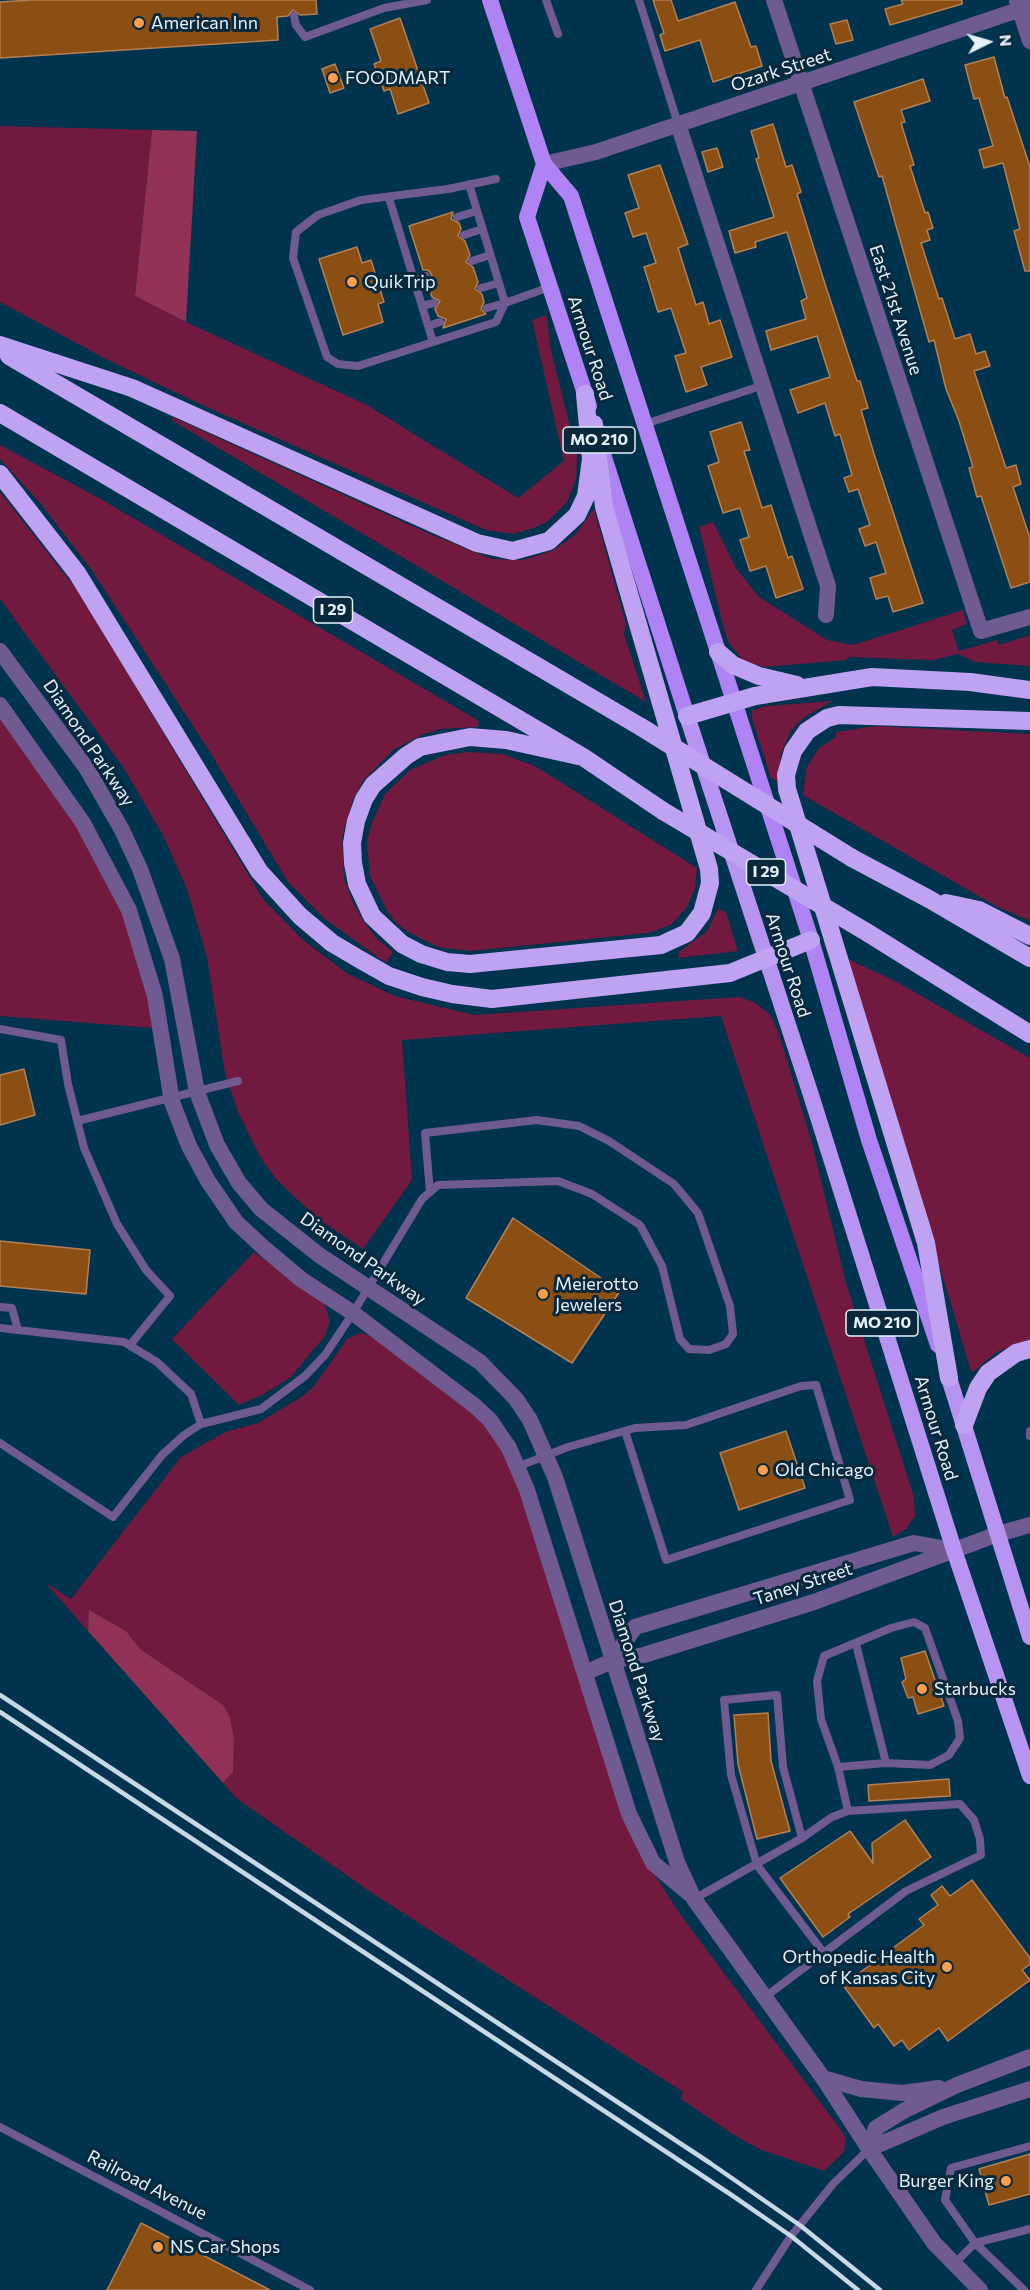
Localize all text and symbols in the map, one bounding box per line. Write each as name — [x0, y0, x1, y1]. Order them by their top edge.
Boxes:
place label: American Inn — [151, 12, 258, 34]
north arrow — [958, 12, 1018, 72]
marker: American Inn — [132, 16, 146, 30]
text: N — [996, 34, 1016, 47]
street label: Ozark Street — [728, 44, 834, 96]
place label: FOODMART — [345, 67, 451, 89]
marker: FOODMART — [326, 71, 340, 85]
street label: East 21st Avenue — [865, 242, 927, 378]
place label: QuikTrip — [364, 271, 436, 293]
marker: QuikTrip — [345, 275, 359, 289]
street label: Armour Road — [563, 293, 617, 403]
road number: MO 210 — [563, 427, 635, 453]
road number: I 29 — [314, 597, 352, 623]
street label: Diamond Parkway — [39, 675, 139, 811]
road number: I 29 — [746, 859, 786, 885]
street label: Armour Road — [761, 910, 815, 1020]
street label: Diamond Parkway — [296, 1208, 430, 1310]
place label: Meierotto Jewelers — [555, 1273, 639, 1316]
marker: Meierotto Jewelers — [536, 1287, 550, 1301]
road number: MO 210 — [846, 1310, 918, 1336]
street label: Armour Road — [910, 1373, 962, 1483]
place label: Old Chicago — [775, 1459, 874, 1481]
marker: Old Chicago — [756, 1463, 770, 1477]
street label: Taney Street — [751, 1558, 855, 1610]
street label: Diamond Parkway — [604, 1597, 670, 1745]
place label: Starbucks — [934, 1678, 1016, 1700]
marker: Starbucks — [915, 1682, 929, 1696]
place label: Orthopedic Health of Kansas City — [782, 1946, 935, 1988]
marker: Orthopedic Health of Kansas City — [940, 1960, 954, 1974]
street label: Railroad Avenue — [84, 2146, 210, 2224]
place label: Burger King — [899, 2170, 994, 2192]
marker: Burger King — [999, 2174, 1013, 2188]
place label: NS Car Shops — [170, 2236, 280, 2258]
marker: NS Car Shops — [151, 2240, 165, 2254]

